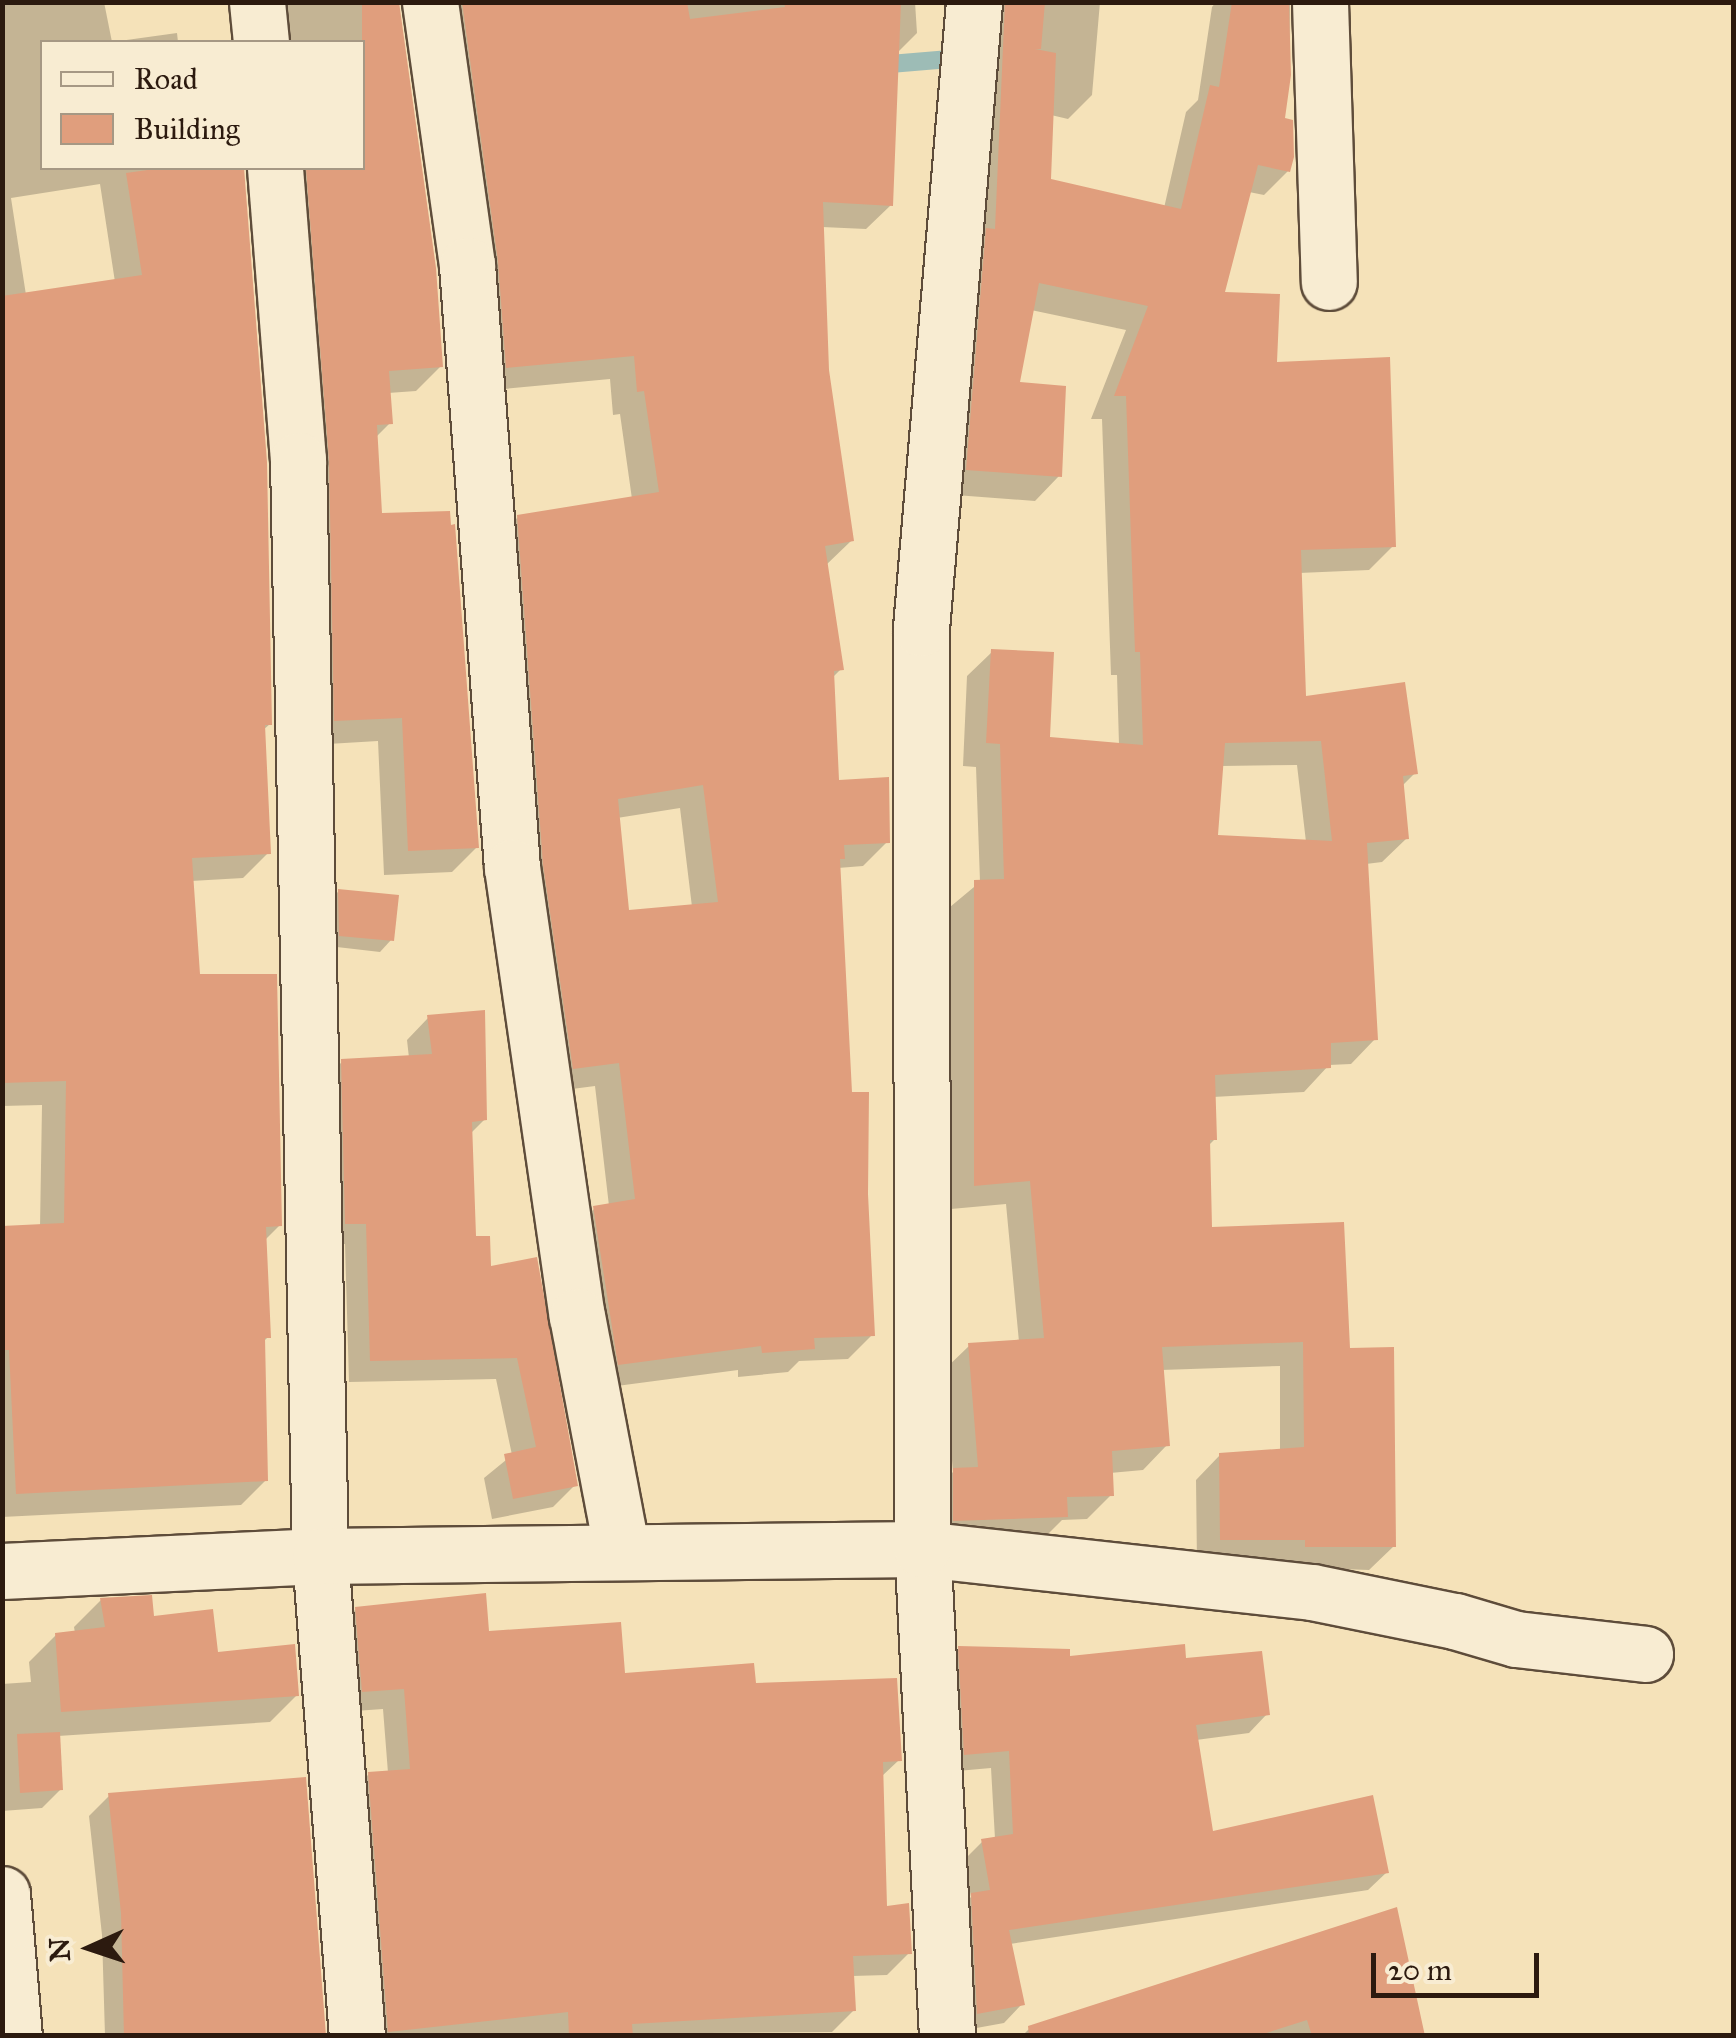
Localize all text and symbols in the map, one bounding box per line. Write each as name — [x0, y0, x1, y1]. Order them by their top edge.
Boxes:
legend — [40, 40, 365, 170]
text: Road — [134, 61, 198, 97]
text: Building — [134, 111, 240, 147]
north arrow — [40, 1898, 140, 1998]
scale bar — [1376, 1933, 1544, 1995]
text: N — [41, 1937, 78, 1962]
text: 20 m — [1388, 1952, 1452, 1988]

